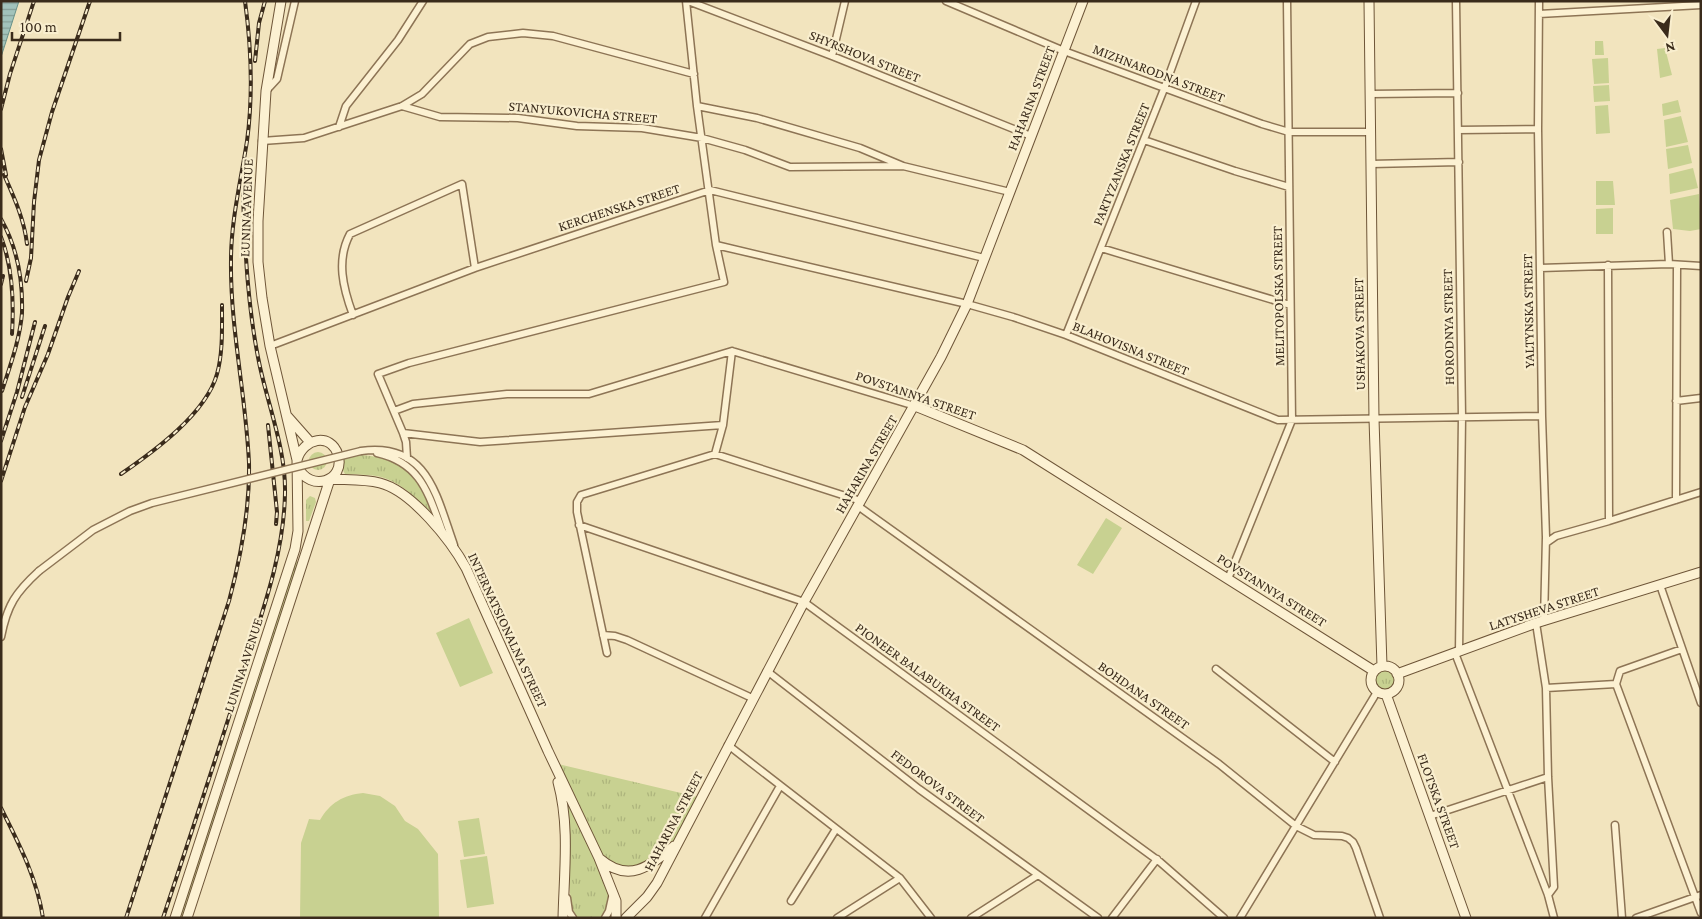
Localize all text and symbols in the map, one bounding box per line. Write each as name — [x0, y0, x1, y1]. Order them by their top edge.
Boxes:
scale bar — [12, 10, 120, 42]
north arrow — [1642, 10, 1692, 60]
text: 100 m — [20, 19, 57, 35]
street label: SHYRSHOVA STREET — [807, 26, 923, 86]
text: N — [1663, 39, 1677, 57]
street label: MIZHNARODNA STREET — [1091, 40, 1228, 106]
street label: HAHARINA STREET — [1004, 43, 1058, 153]
street label: STANYUKOVICHA STREET — [508, 98, 658, 127]
street label: PARTYZANSKA STREET — [1089, 100, 1153, 228]
street label: LUNINA AVENUE — [236, 158, 256, 257]
street label: KERCHENSKA STREET — [556, 180, 682, 234]
street label: MELITOPOLSKA STREET — [1269, 225, 1287, 366]
street label: YALTYNSKA STREET — [1519, 253, 1537, 368]
street label: HORODNYA STREET — [1439, 268, 1457, 385]
street label: USHAKOVA STREET — [1350, 277, 1368, 390]
street label: BLAHOVISNA STREET — [1070, 317, 1192, 379]
street label: POVSTANNYA STREET — [854, 367, 979, 423]
street label: HAHARINA STREET — [831, 412, 901, 516]
street label: INTERNATSIONALNA STREET — [465, 550, 551, 710]
street label: POVSTANNYA STREET — [1214, 550, 1330, 630]
street label: LATYSHEVA STREET — [1487, 582, 1602, 633]
street label: LUNINA AVENUE — [220, 615, 266, 714]
street label: PIONEER BALABUKHA STREET — [852, 619, 1004, 735]
street label: BOHDANA STREET — [1095, 658, 1193, 733]
street label: FEDOROVA STREET — [888, 746, 988, 827]
street label: FLOTSKA STREET — [1414, 751, 1464, 851]
street label: HAHARINA STREET — [640, 768, 706, 874]

